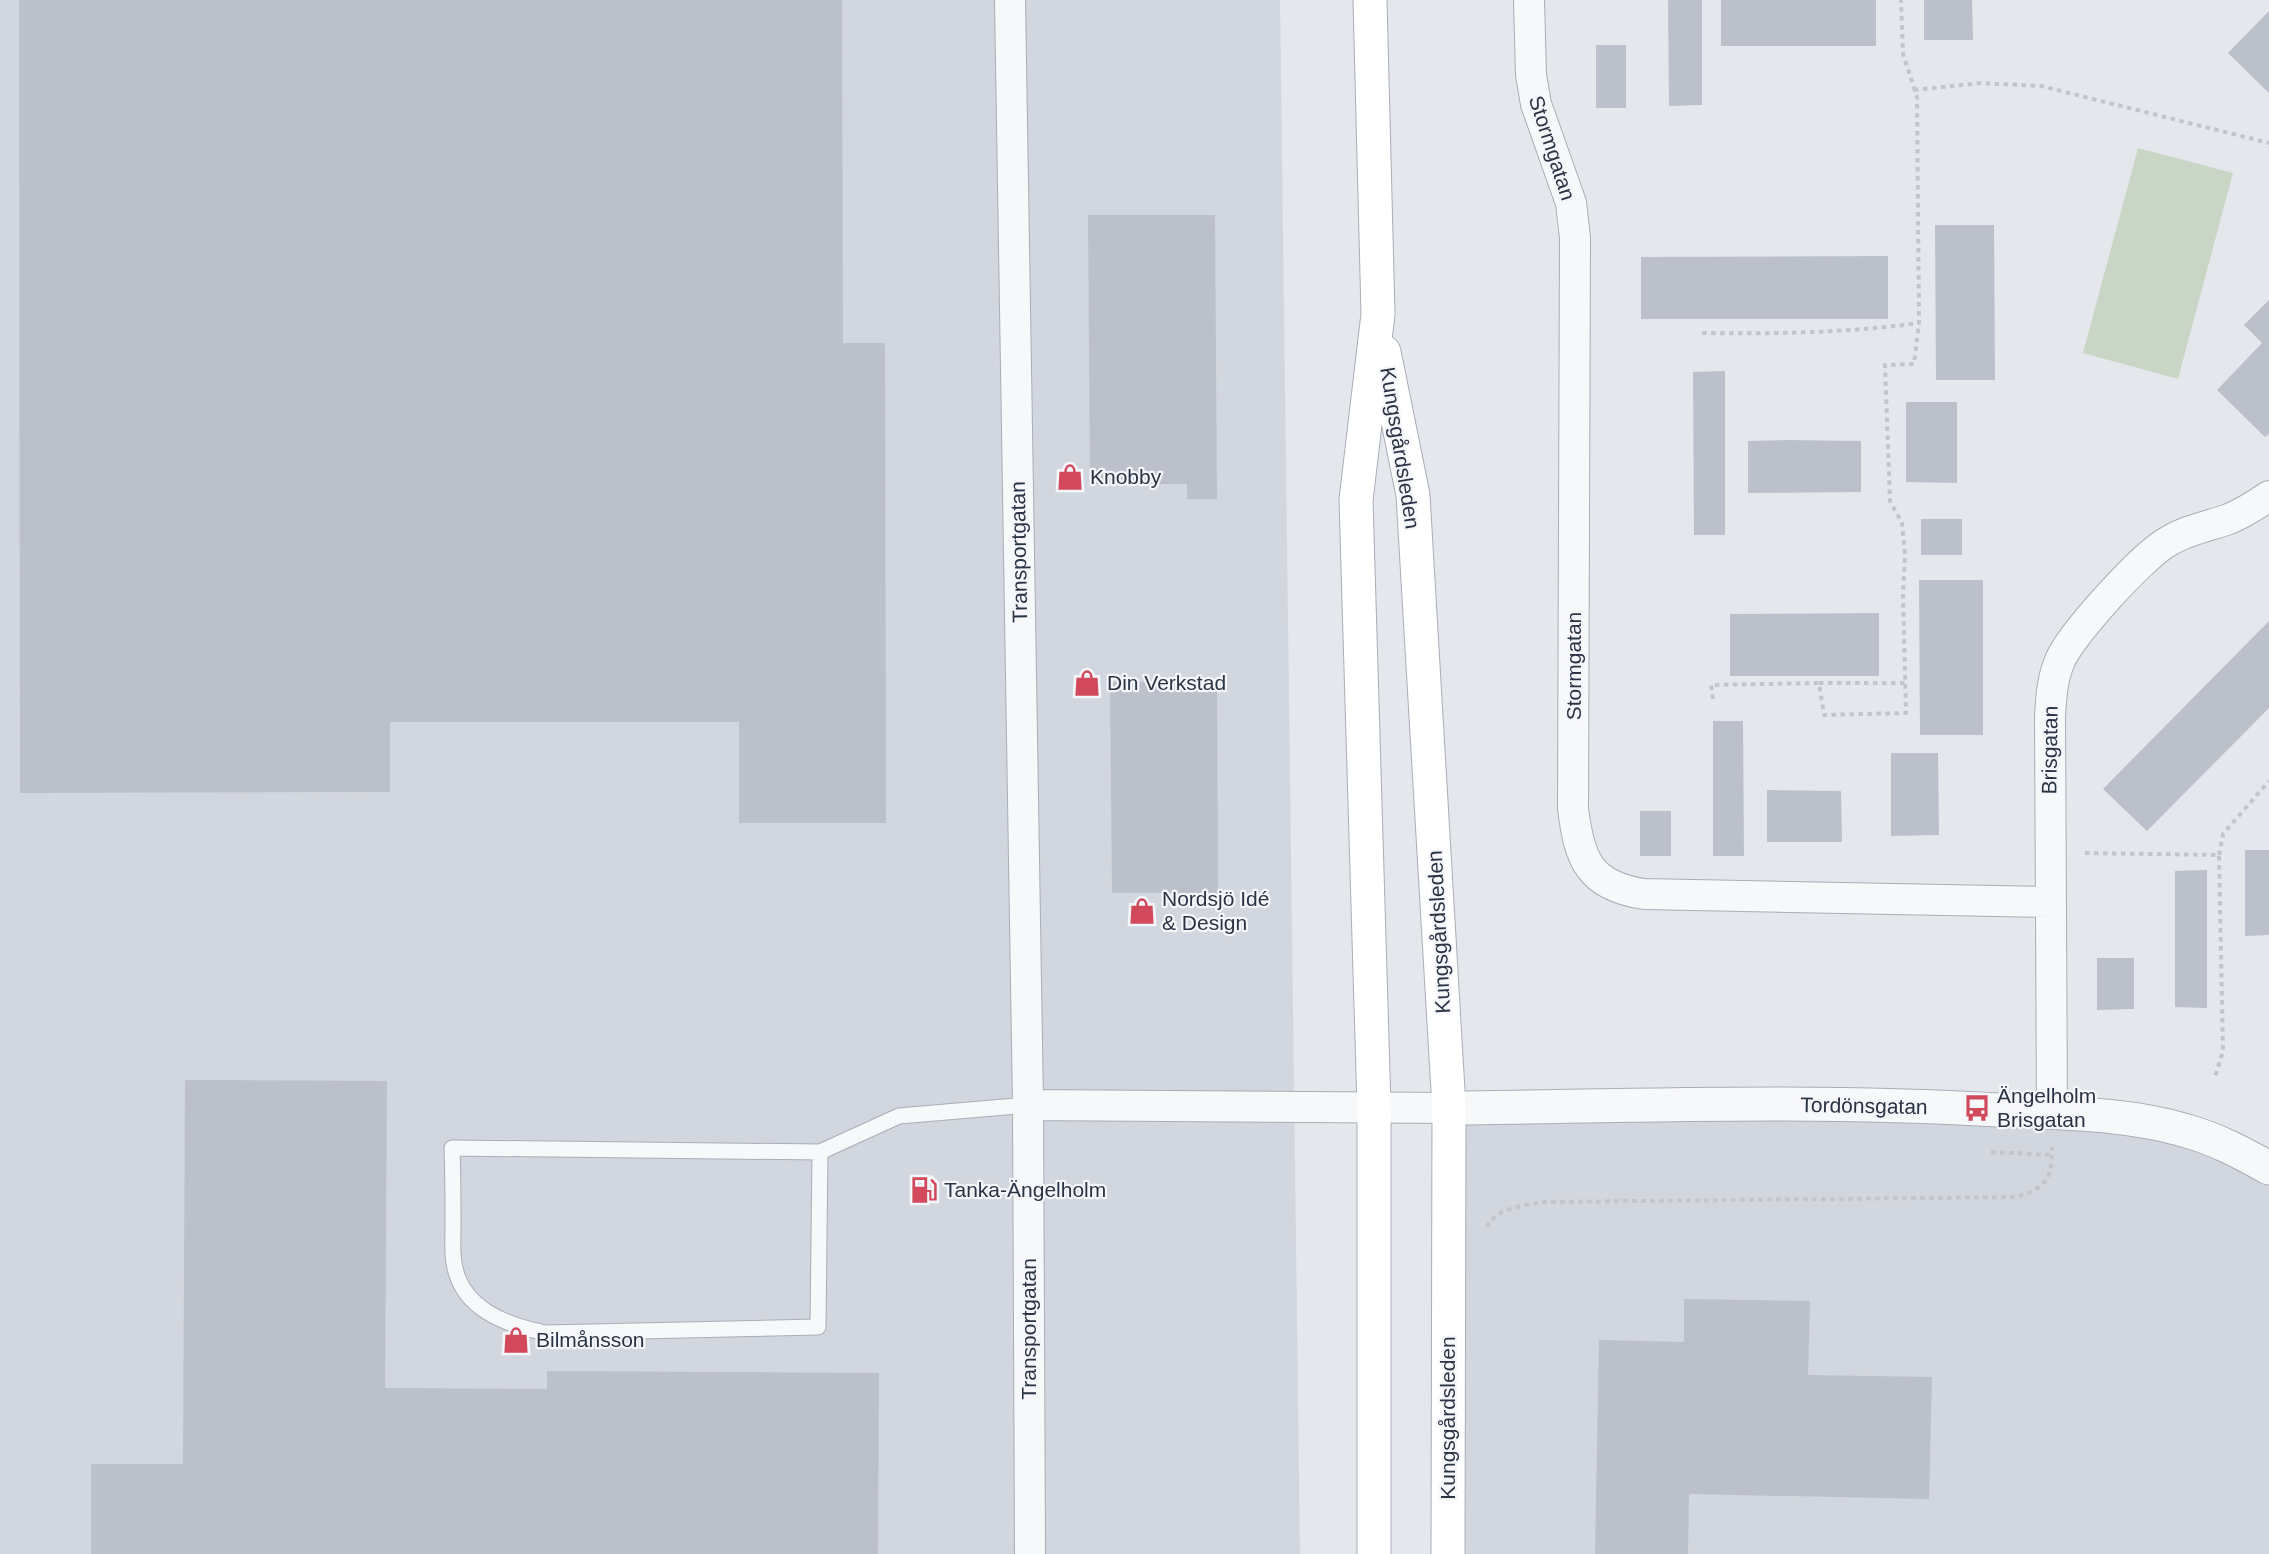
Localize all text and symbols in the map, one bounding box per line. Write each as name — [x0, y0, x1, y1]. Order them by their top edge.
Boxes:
street label: Stormgatan — [1525, 93, 1580, 203]
street label: Kungsgårdsleden — [1376, 365, 1425, 530]
shop icon: Knobby — [1055, 462, 1085, 492]
place label: Knobby — [1090, 465, 1162, 488]
street label: Transportgatan — [1006, 481, 1031, 623]
street label: Stormgatan — [1562, 612, 1585, 720]
shop icon: Din Verkstad — [1072, 668, 1102, 698]
place label: Din Verkstad — [1107, 671, 1226, 694]
street label: Brisgatan — [2037, 705, 2062, 795]
street label: Kungsgårdsleden — [1423, 850, 1454, 1014]
place label: Nordsjö Idé & Design — [1162, 887, 1269, 934]
shop icon: Nordsjö Idé & Design — [1127, 896, 1157, 926]
place label: Ängelholm Brisgatan — [1997, 1084, 2096, 1131]
street label: Tordönsgatan — [1800, 1093, 1928, 1118]
bus stop icon: Ängelholm Brisgatan — [1962, 1093, 1992, 1123]
fuel station icon: Tanka-Ängelholm — [909, 1175, 939, 1205]
place label: Tanka-Ängelholm — [944, 1178, 1106, 1201]
street label: Transportgatan — [1017, 1258, 1040, 1400]
shop icon: Bilmånsson — [501, 1325, 531, 1355]
place label: Bilmånsson — [536, 1328, 645, 1351]
street label: Kungsgårdsleden — [1436, 1336, 1459, 1500]

